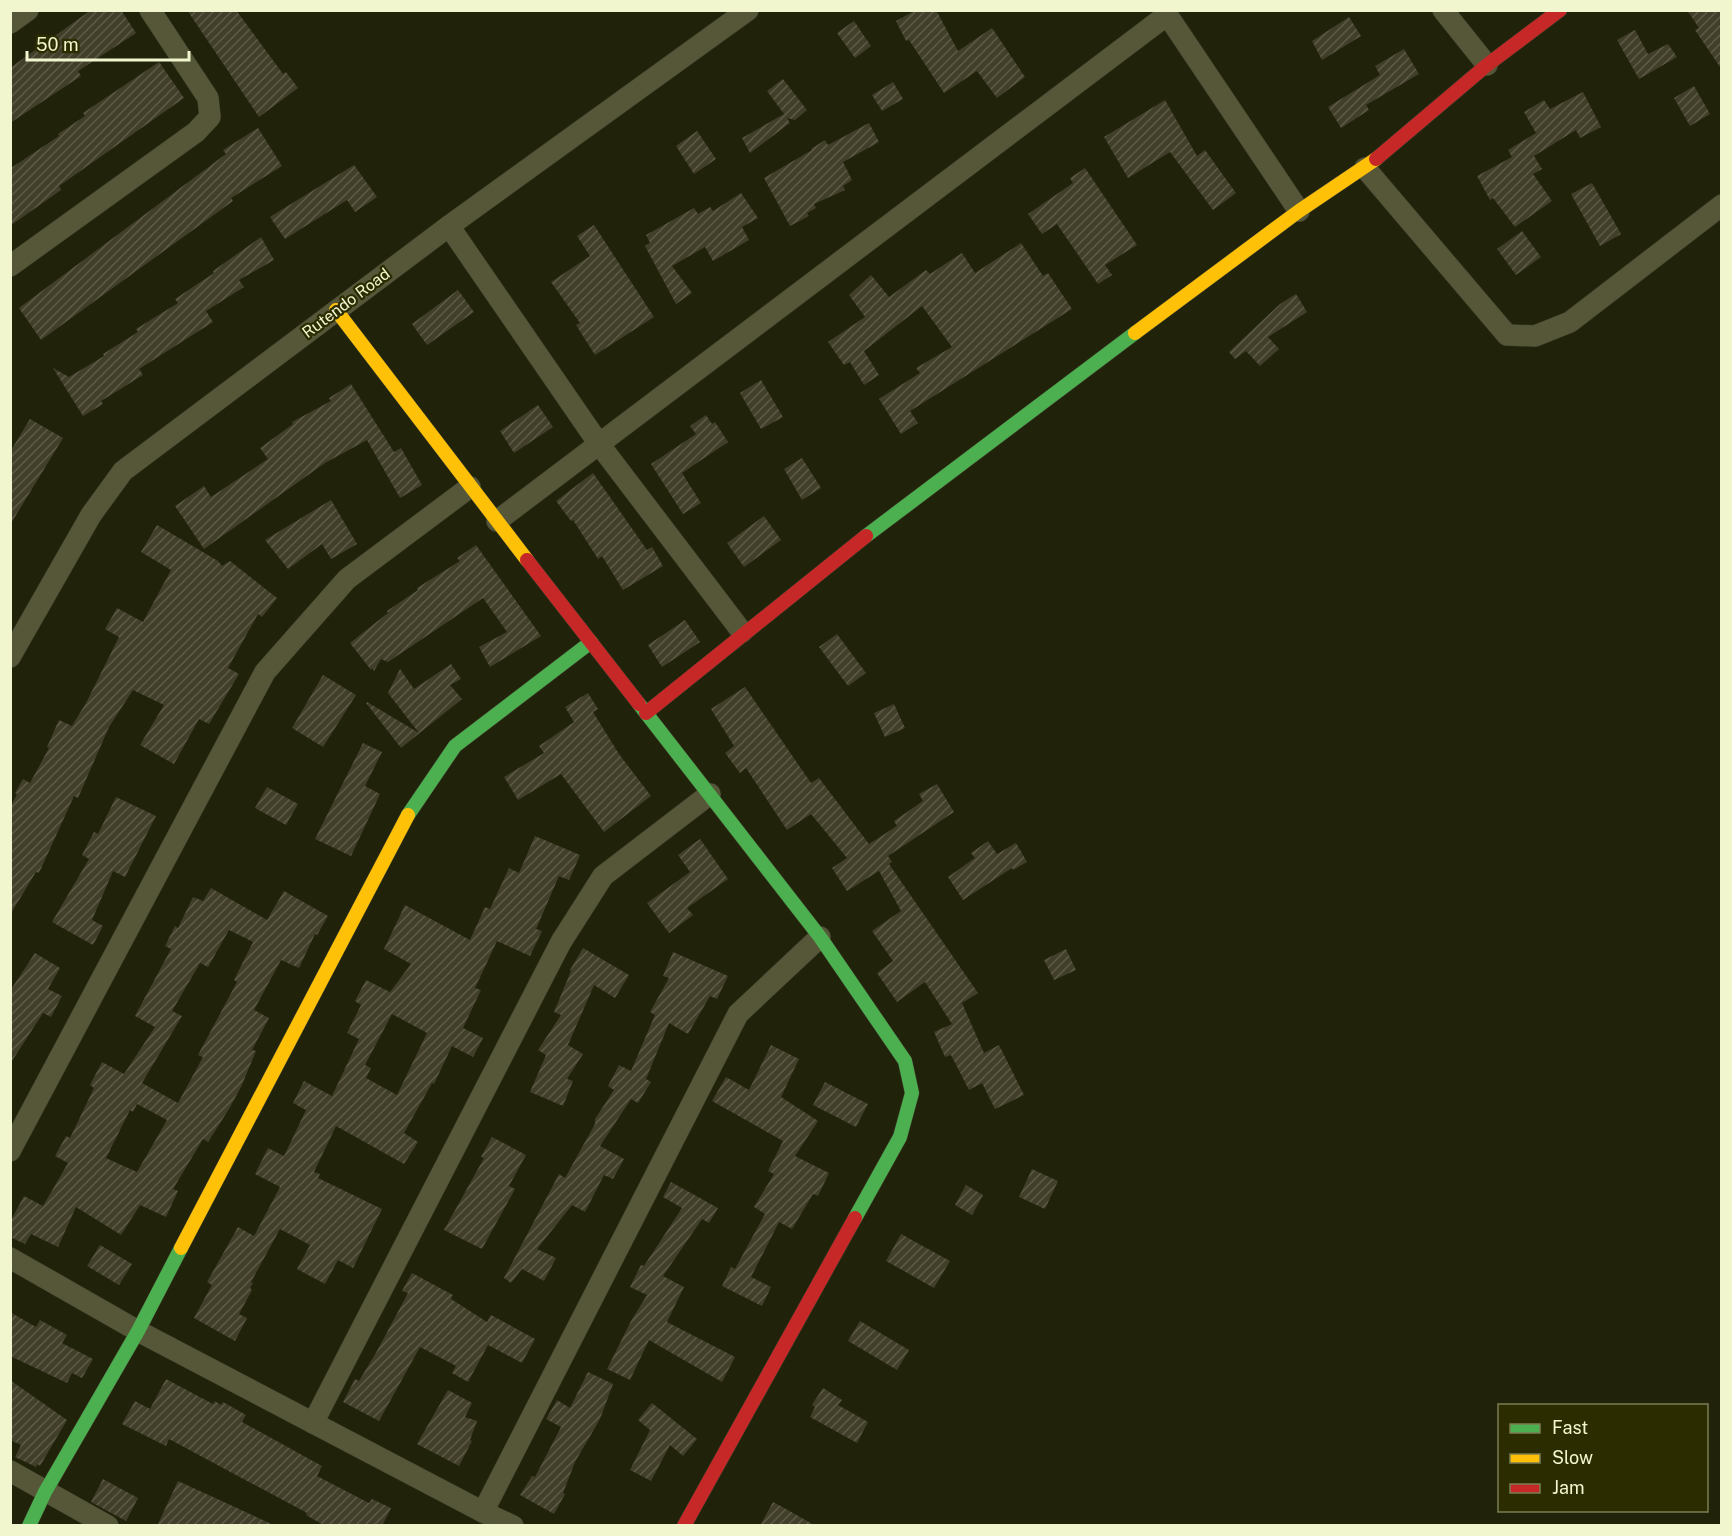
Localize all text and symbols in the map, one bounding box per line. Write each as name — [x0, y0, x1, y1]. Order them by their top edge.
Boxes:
scale bar — [27, 24, 189, 62]
text: 50 m — [36, 34, 79, 55]
street label: Rutendo Road — [299, 264, 393, 342]
legend — [1498, 1404, 1708, 1512]
text: Fast — [1552, 1417, 1588, 1438]
text: Slow — [1552, 1447, 1593, 1468]
text: Jam — [1552, 1477, 1585, 1498]

